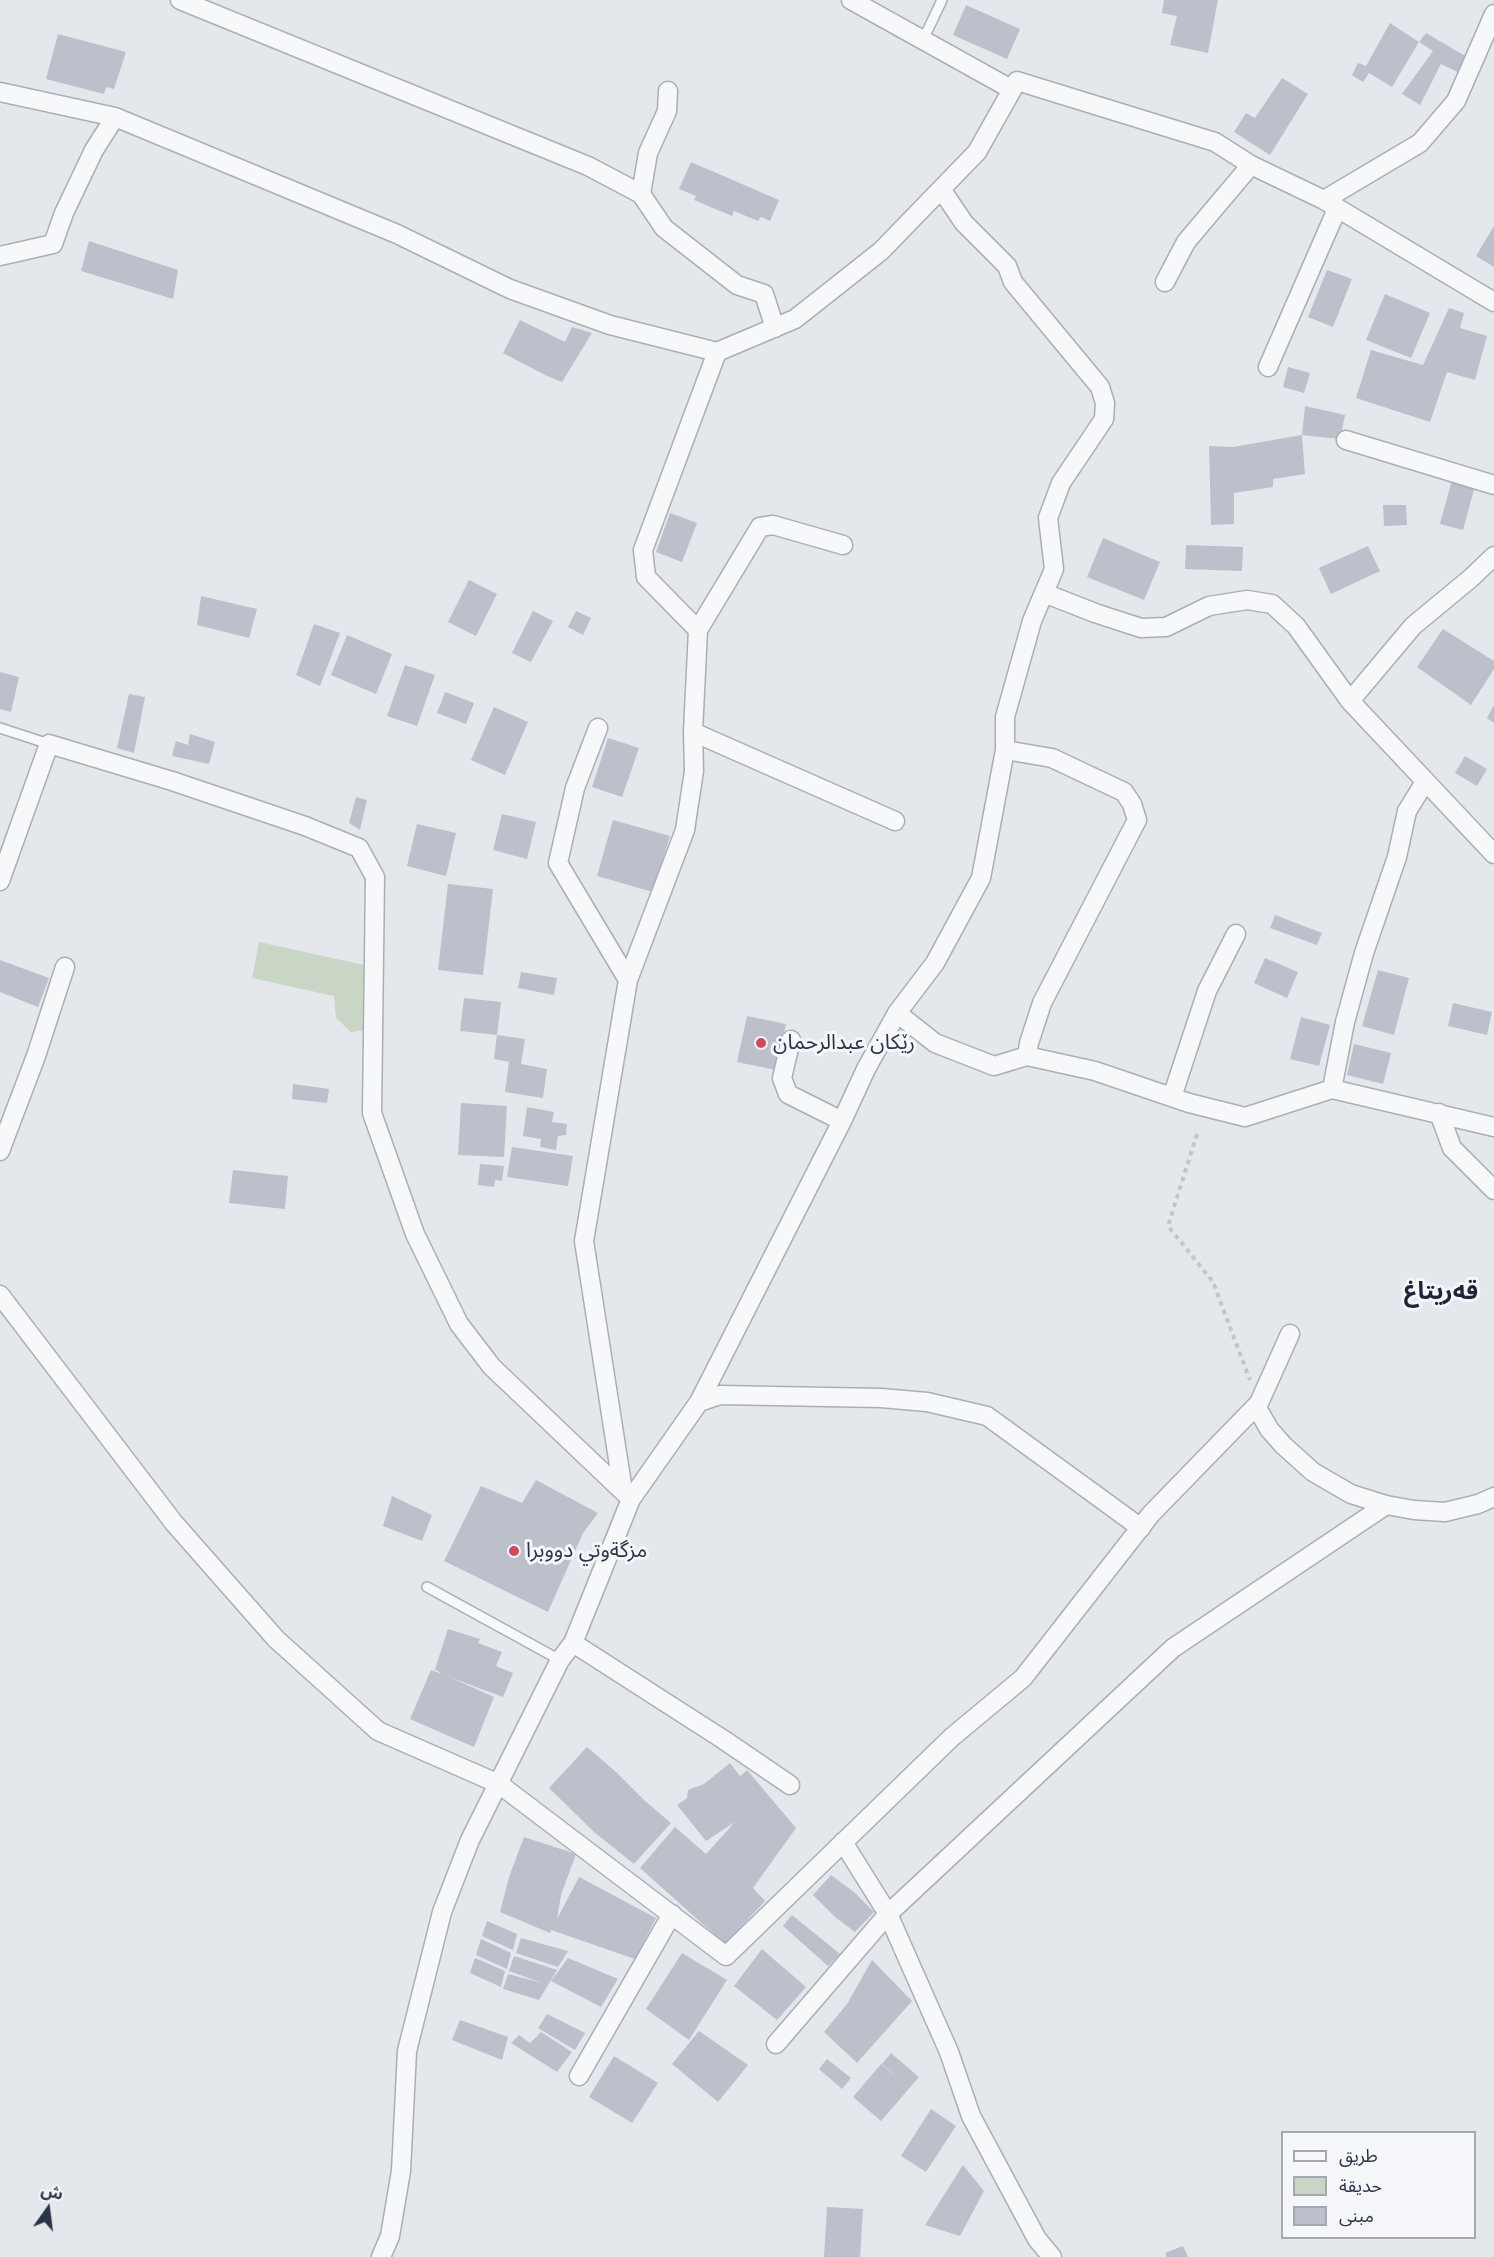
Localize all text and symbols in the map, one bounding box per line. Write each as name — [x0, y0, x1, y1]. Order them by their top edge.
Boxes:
place label: رێكان عبدالرحمان — [773, 1030, 915, 1056]
marker: رێكان عبدالرحمان — [754, 1036, 768, 1050]
district label: قەریتاغ — [1404, 1278, 1478, 1306]
place label: مزگةوتي دووبرا — [526, 1538, 647, 1564]
marker: مزگةوتي دووبرا — [507, 1544, 521, 1558]
legend — [1281, 2131, 1476, 2239]
text: طريق — [1339, 2144, 1378, 2167]
text: حديقة — [1339, 2174, 1382, 2197]
north arrow — [18, 2179, 78, 2239]
text: ش — [39, 2179, 65, 2204]
text: مبنى — [1339, 2204, 1374, 2227]

